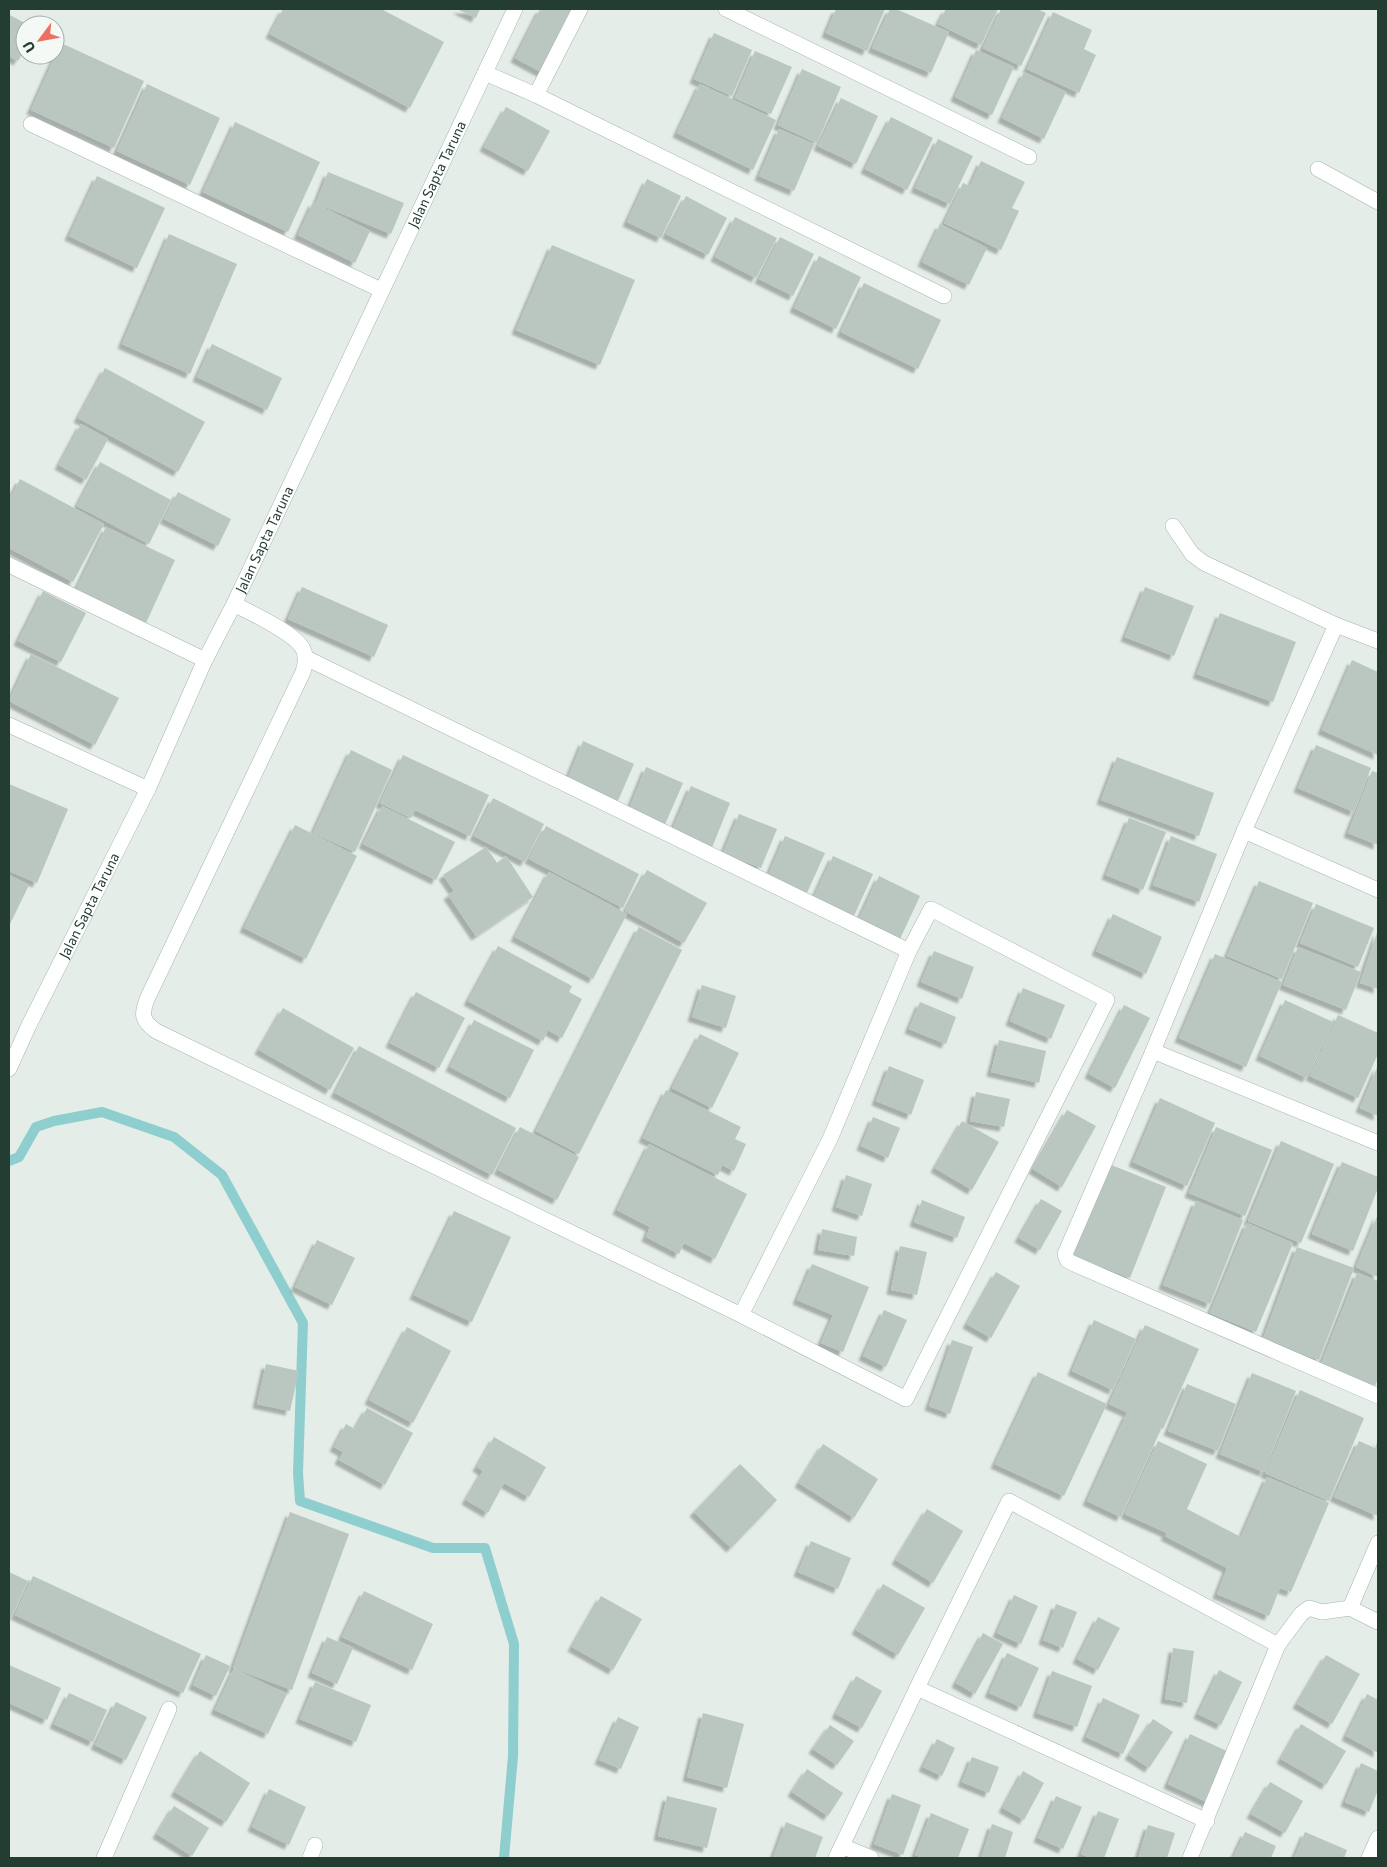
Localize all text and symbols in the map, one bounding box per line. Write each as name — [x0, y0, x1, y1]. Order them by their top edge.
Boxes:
north arrow — [15, 15, 65, 65]
text: U — [19, 38, 38, 56]
street label: Jalan Sapta Taruna — [404, 118, 469, 230]
street label: Jalan Sapta Taruna — [231, 483, 297, 596]
street label: Jalan Sapta Taruna — [55, 850, 123, 961]

